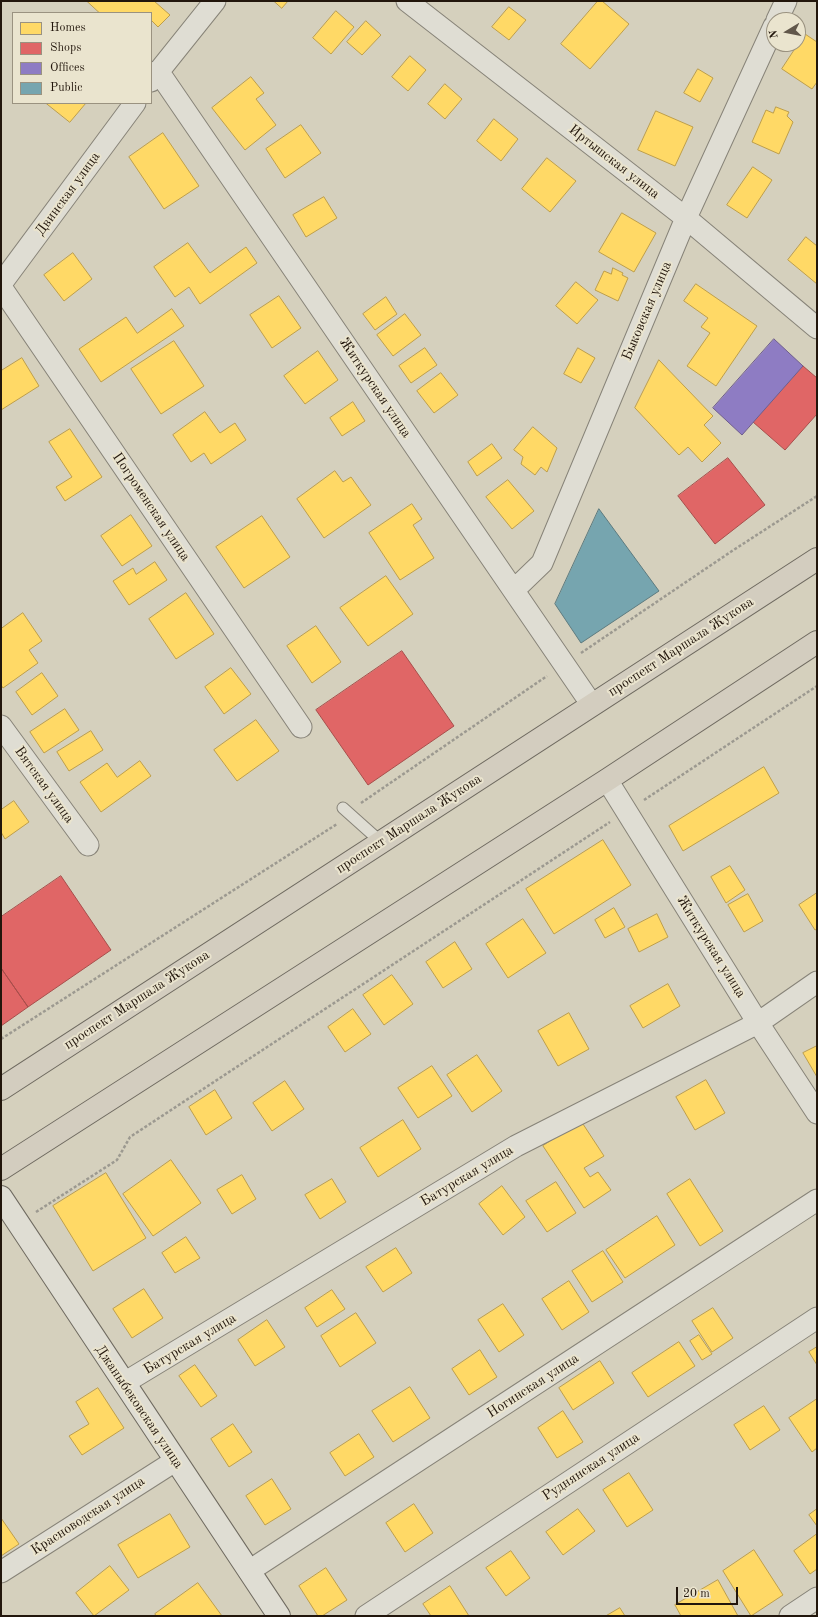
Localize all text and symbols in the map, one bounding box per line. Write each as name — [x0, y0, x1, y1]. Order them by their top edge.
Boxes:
legend — [12, 12, 152, 104]
north arrow — [766, 12, 806, 52]
text: Homes — [50, 22, 86, 34]
text: N — [769, 29, 781, 39]
text: Shops — [50, 42, 81, 54]
text: Offices — [50, 62, 85, 74]
text: Public — [50, 82, 82, 94]
street label: Иртышская улица — [565, 121, 663, 203]
street label: Двинская улица — [32, 149, 104, 239]
street label: Быковская улица — [619, 259, 675, 363]
street label: Житкурская улица — [335, 335, 415, 441]
street label: Погроменская улица — [108, 449, 194, 565]
street label: проспект Маршала Жукова — [605, 594, 757, 700]
street label: Вятская улица — [11, 743, 77, 827]
street label: проспект Маршала Жукова — [333, 771, 485, 877]
street label: Житкурская улица — [673, 893, 749, 1001]
street label: проспект Маршала Жукова — [61, 947, 213, 1053]
street label: Батурская улица — [418, 1142, 516, 1210]
street label: Батурская улица — [141, 1310, 239, 1378]
street label: Джаныбековская улица — [91, 1342, 187, 1472]
street label: Ногинская улица — [484, 1350, 582, 1422]
street label: Руднянская улица — [539, 1429, 643, 1505]
street label: Красноводская улица — [28, 1473, 148, 1559]
scale bar — [678, 1579, 740, 1605]
text: 20 m — [683, 1588, 710, 1600]

